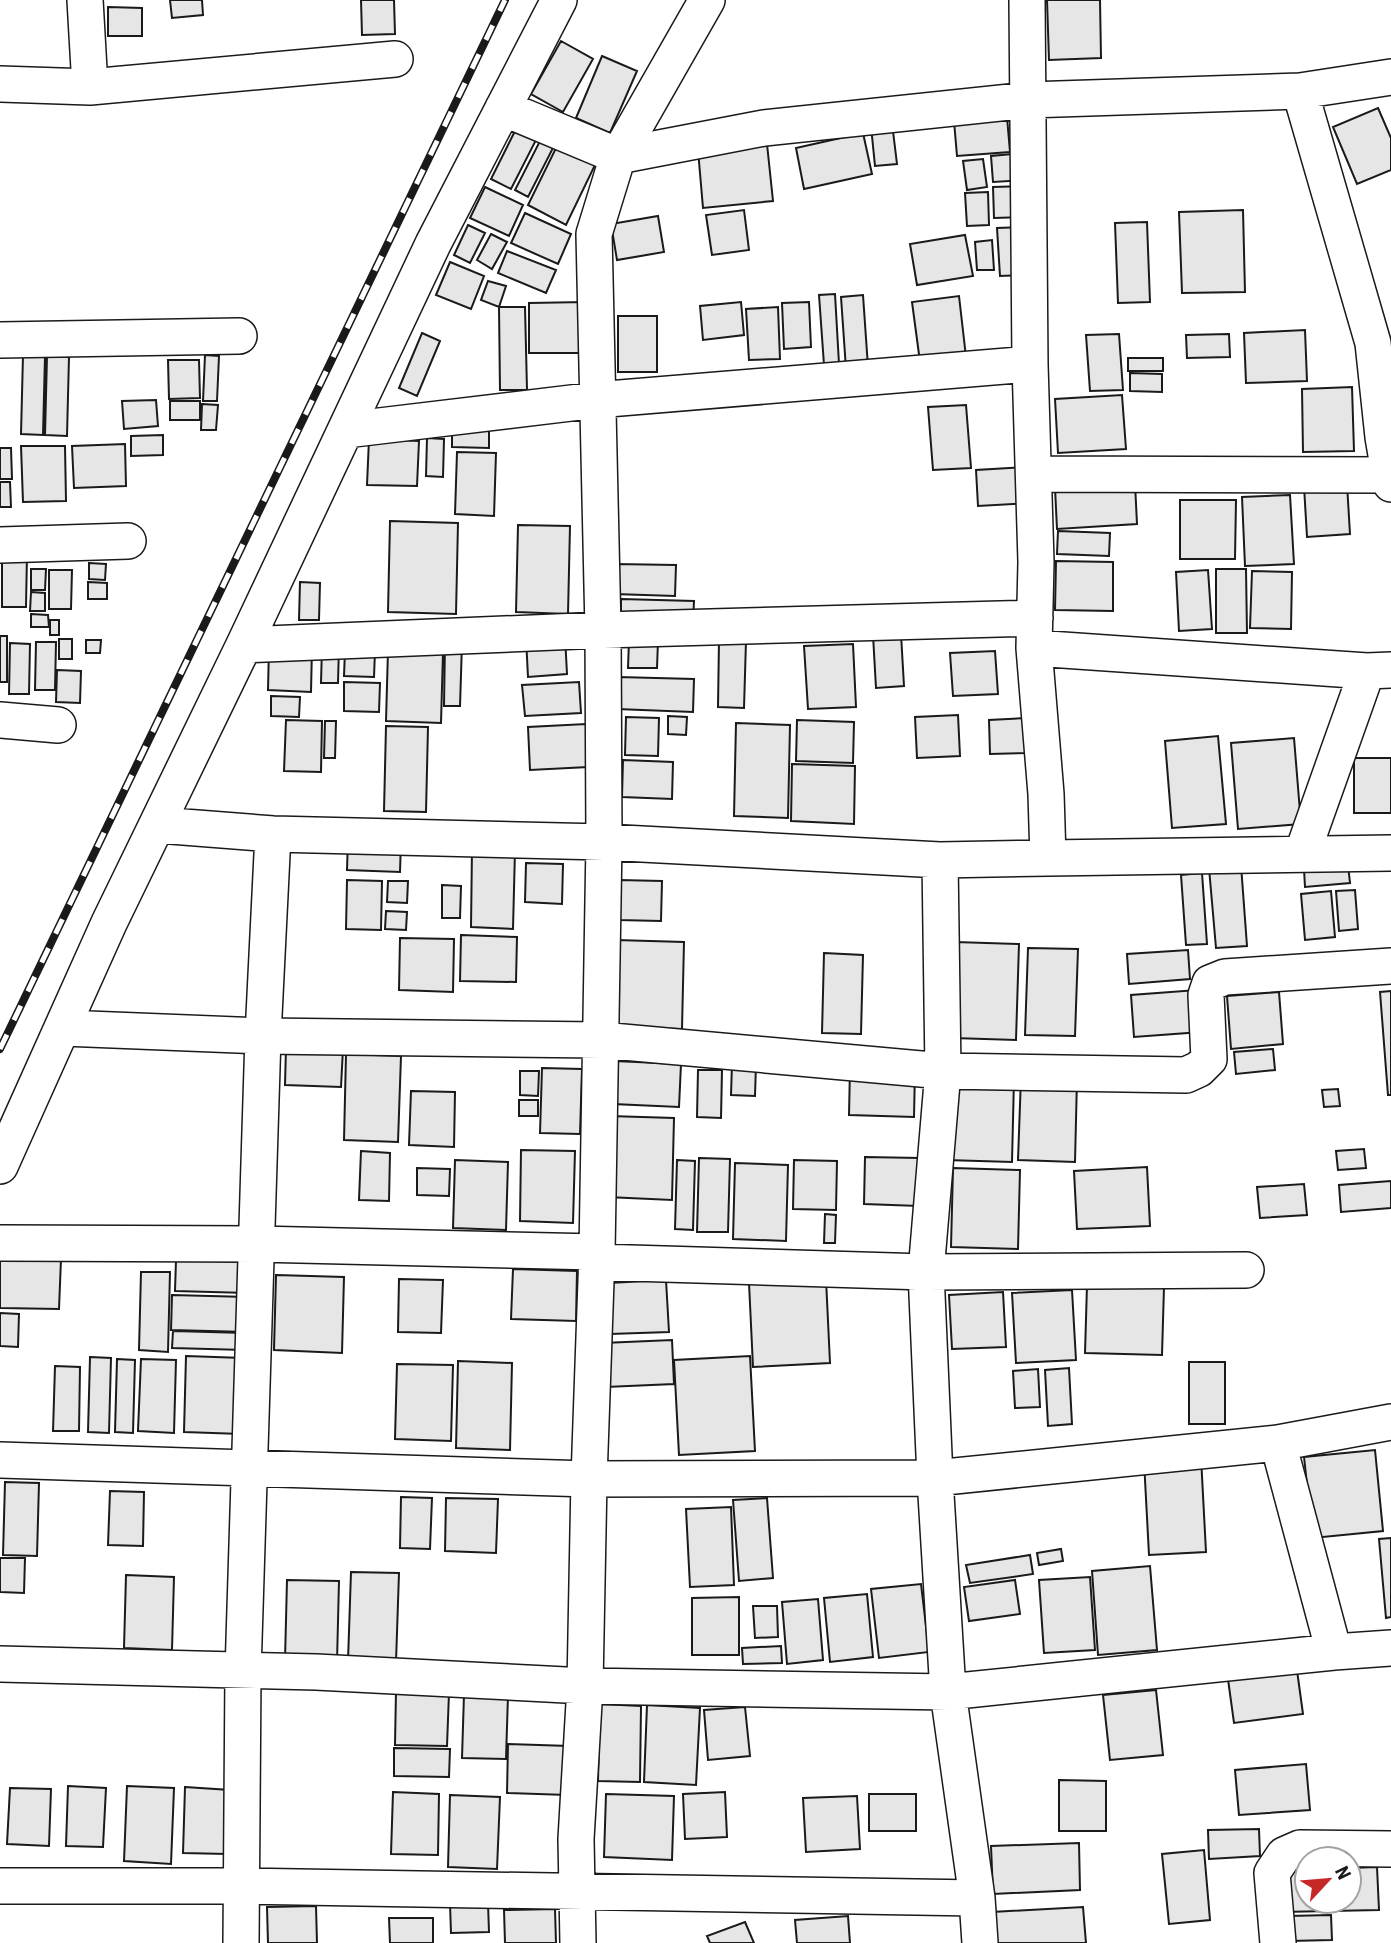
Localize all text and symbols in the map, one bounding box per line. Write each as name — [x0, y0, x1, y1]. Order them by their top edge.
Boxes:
north arrow — [1293, 1845, 1363, 1915]
text: N — [1330, 1862, 1356, 1883]

